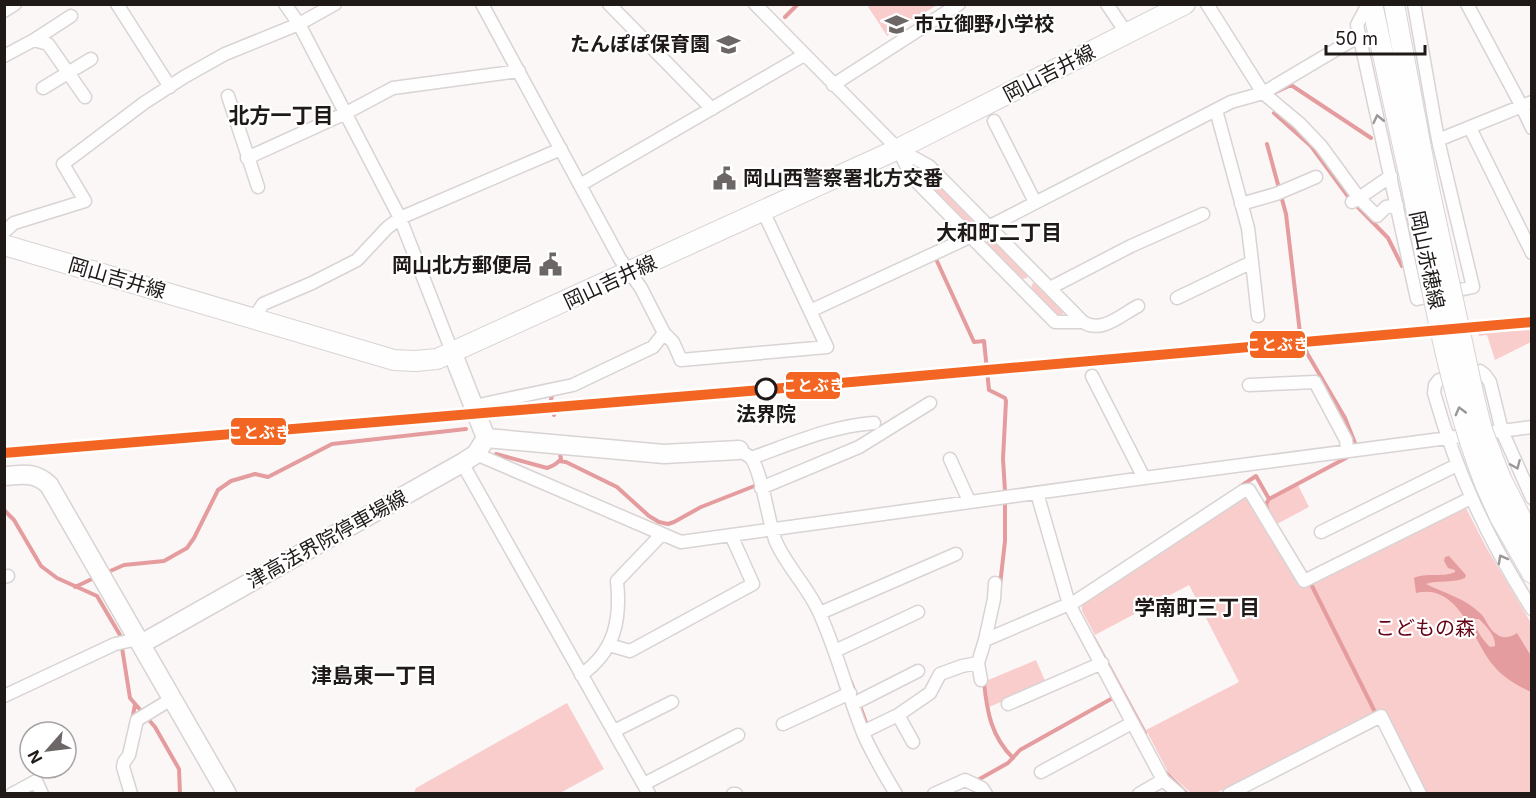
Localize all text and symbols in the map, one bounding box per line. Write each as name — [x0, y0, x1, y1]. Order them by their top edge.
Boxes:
school or university icon: 市立御野小学校 — [883, 11, 909, 37]
place label: 市立御野小学校 — [914, 12, 1054, 36]
scale bar — [1326, 18, 1425, 56]
text: 50 m — [1335, 28, 1378, 49]
school or university icon: たんぽぽ保育園 — [715, 31, 741, 57]
place label: たんぽぽ保育園 — [570, 32, 710, 56]
street label: 岡山吉井線 — [999, 40, 1099, 106]
district label: 北方一丁目 — [229, 103, 334, 128]
one-way arrow — [1372, 114, 1385, 124]
public building icon: 岡山西警察署北方交番 — [712, 165, 738, 191]
place label: 岡山西警察署北方交番 — [743, 166, 943, 190]
street label: 岡山赤穂線 — [1405, 209, 1449, 311]
district label: 大和町二丁目 — [936, 220, 1062, 245]
street label: 岡山吉井線 — [560, 250, 660, 314]
public building icon: 岡山北方郵便局 — [537, 252, 563, 278]
street label: 岡山吉井線 — [66, 253, 168, 303]
place label: 岡山北方郵便局 — [392, 253, 532, 277]
line badge: ことぶき — [1249, 330, 1306, 359]
text: ことぶき — [1245, 334, 1309, 354]
line badge: ことぶき — [785, 371, 841, 400]
text: ことぶき — [781, 375, 845, 395]
marker: 法界院 — [755, 378, 777, 400]
place label: 法界院 — [736, 402, 796, 426]
one-way arrow — [1455, 406, 1467, 417]
line badge: ことぶき — [230, 417, 287, 446]
text: ことぶき — [227, 422, 291, 442]
one-way arrow — [1509, 458, 1521, 469]
street label: 津高法界院停車場線 — [242, 485, 412, 593]
one-way arrow — [1498, 555, 1509, 565]
district label: 学南町三丁目 — [1134, 595, 1260, 620]
park label: こどもの森 — [1375, 616, 1475, 640]
district label: 津島東一丁目 — [311, 663, 437, 688]
north arrow — [18, 720, 78, 780]
text: N — [23, 747, 46, 767]

